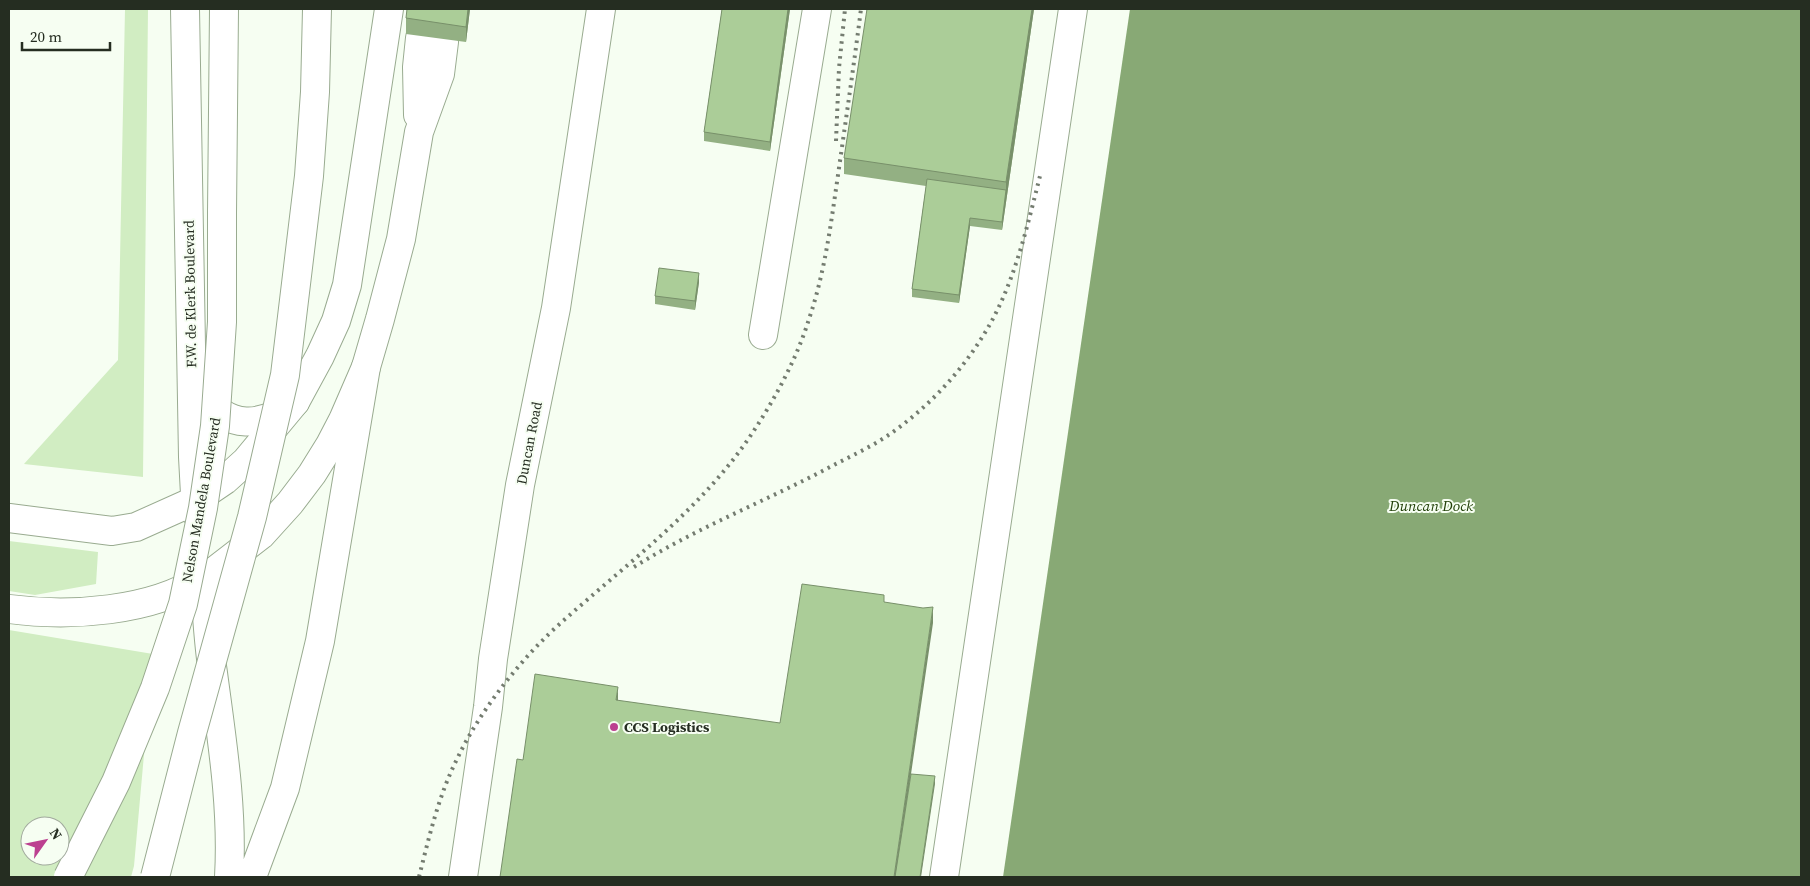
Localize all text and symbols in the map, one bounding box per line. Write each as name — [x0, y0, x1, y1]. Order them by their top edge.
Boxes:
scale bar — [22, 20, 110, 52]
text: 20 m — [30, 26, 62, 47]
street label: F.W. de Klerk Boulevard — [179, 220, 201, 368]
street label: Duncan Road — [511, 400, 547, 486]
street label: Nelson Mandela Boulevard — [177, 416, 225, 584]
water label: Duncan Dock — [1388, 495, 1474, 516]
place label: CCS Logistics — [624, 717, 710, 737]
marker: CCS Logistics — [608, 721, 620, 733]
north arrow — [20, 816, 70, 866]
text: N — [45, 824, 67, 844]

